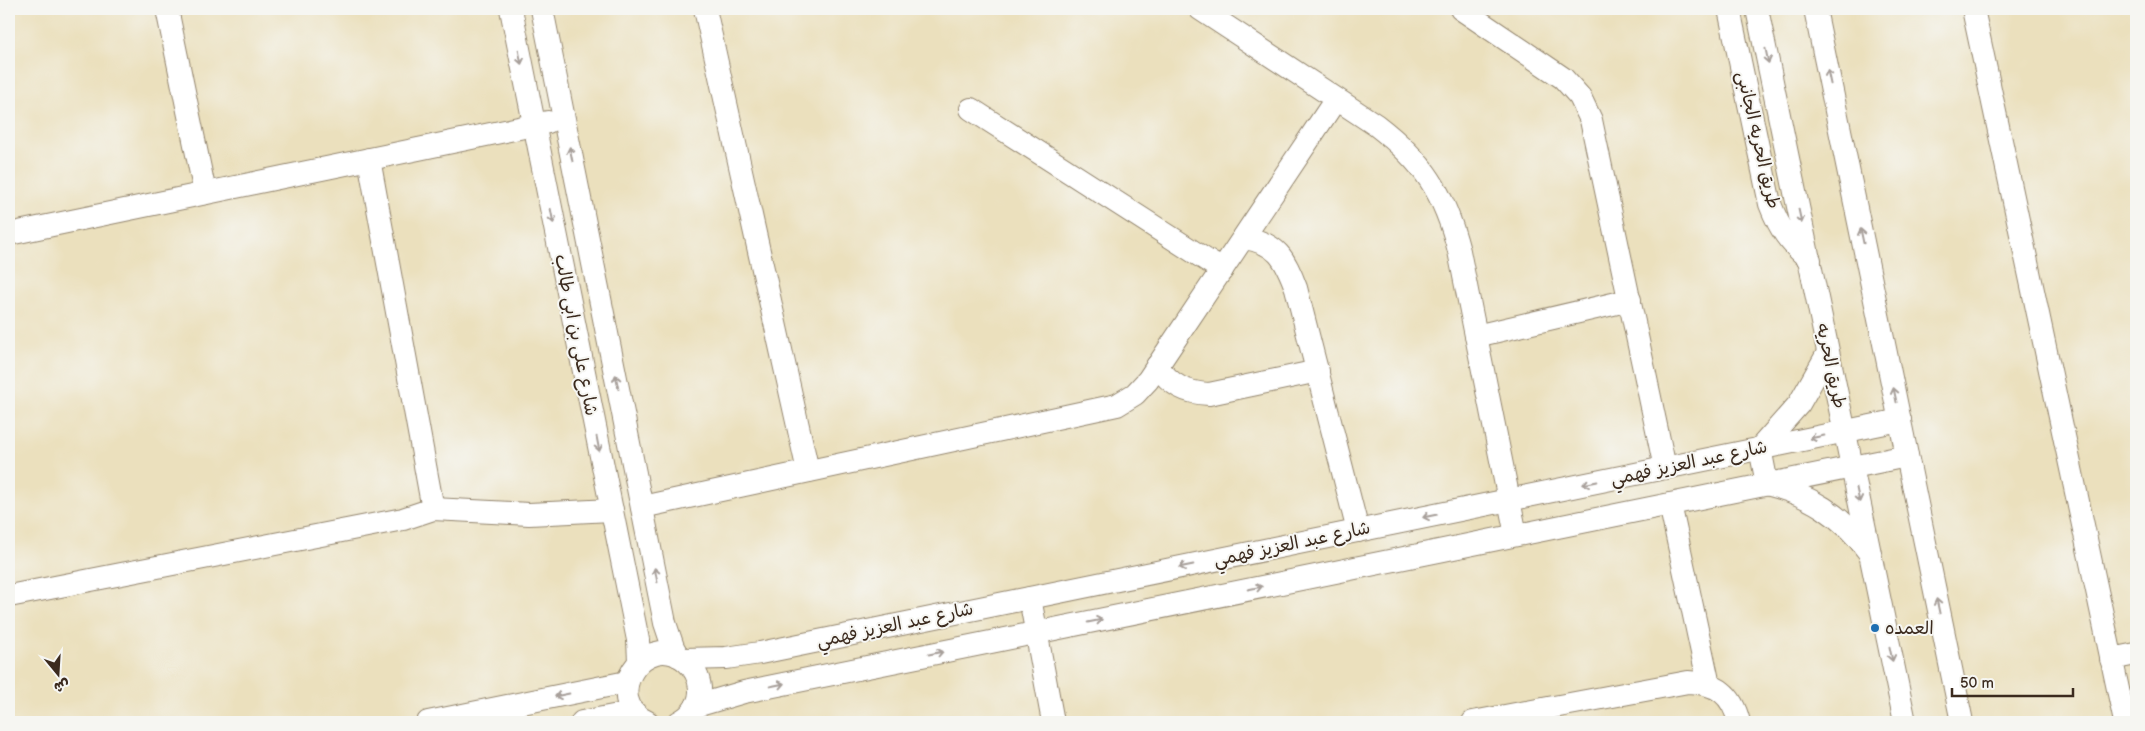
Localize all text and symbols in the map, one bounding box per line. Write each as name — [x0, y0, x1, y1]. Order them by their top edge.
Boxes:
one-way arrow — [516, 48, 525, 64]
one-way arrow — [1763, 48, 1773, 64]
street label: طريق الحريه الجانبى — [1732, 69, 1784, 211]
one-way arrow — [1824, 69, 1833, 85]
one-way arrow — [566, 146, 575, 162]
one-way arrow — [548, 207, 558, 223]
one-way arrow — [1796, 207, 1806, 223]
one-way arrow — [1857, 229, 1866, 245]
street label: شارع على بن ابى طالب — [549, 252, 602, 418]
street label: طريق الحريه — [1812, 321, 1850, 411]
one-way arrow — [611, 374, 621, 390]
one-way arrow — [1889, 388, 1899, 404]
one-way arrow — [1810, 432, 1826, 442]
one-way arrow — [594, 435, 604, 451]
street label: شارع عبد العزيز فهمي — [1609, 436, 1770, 495]
one-way arrow — [1582, 479, 1598, 488]
one-way arrow — [1854, 486, 1863, 502]
one-way arrow — [1423, 512, 1439, 521]
street label: شارع عبد العزيز فهمي — [1212, 517, 1373, 576]
one-way arrow — [1178, 562, 1194, 571]
one-way arrow — [650, 568, 660, 584]
one-way arrow — [1246, 583, 1262, 593]
street label: شارع عبد العزيز فهمي — [815, 598, 976, 657]
one-way arrow — [1933, 598, 1942, 614]
one-way arrow — [1087, 615, 1103, 625]
place label: العمده — [1885, 618, 1934, 639]
marker: العمده — [1869, 622, 1881, 634]
one-way arrow — [1887, 645, 1896, 661]
north arrow — [32, 648, 82, 698]
one-way arrow — [928, 648, 944, 657]
scale bar — [1952, 666, 2074, 698]
text: 50 m — [1960, 674, 1994, 693]
text: ش — [52, 675, 72, 696]
one-way arrow — [768, 680, 784, 690]
one-way arrow — [554, 691, 570, 701]

